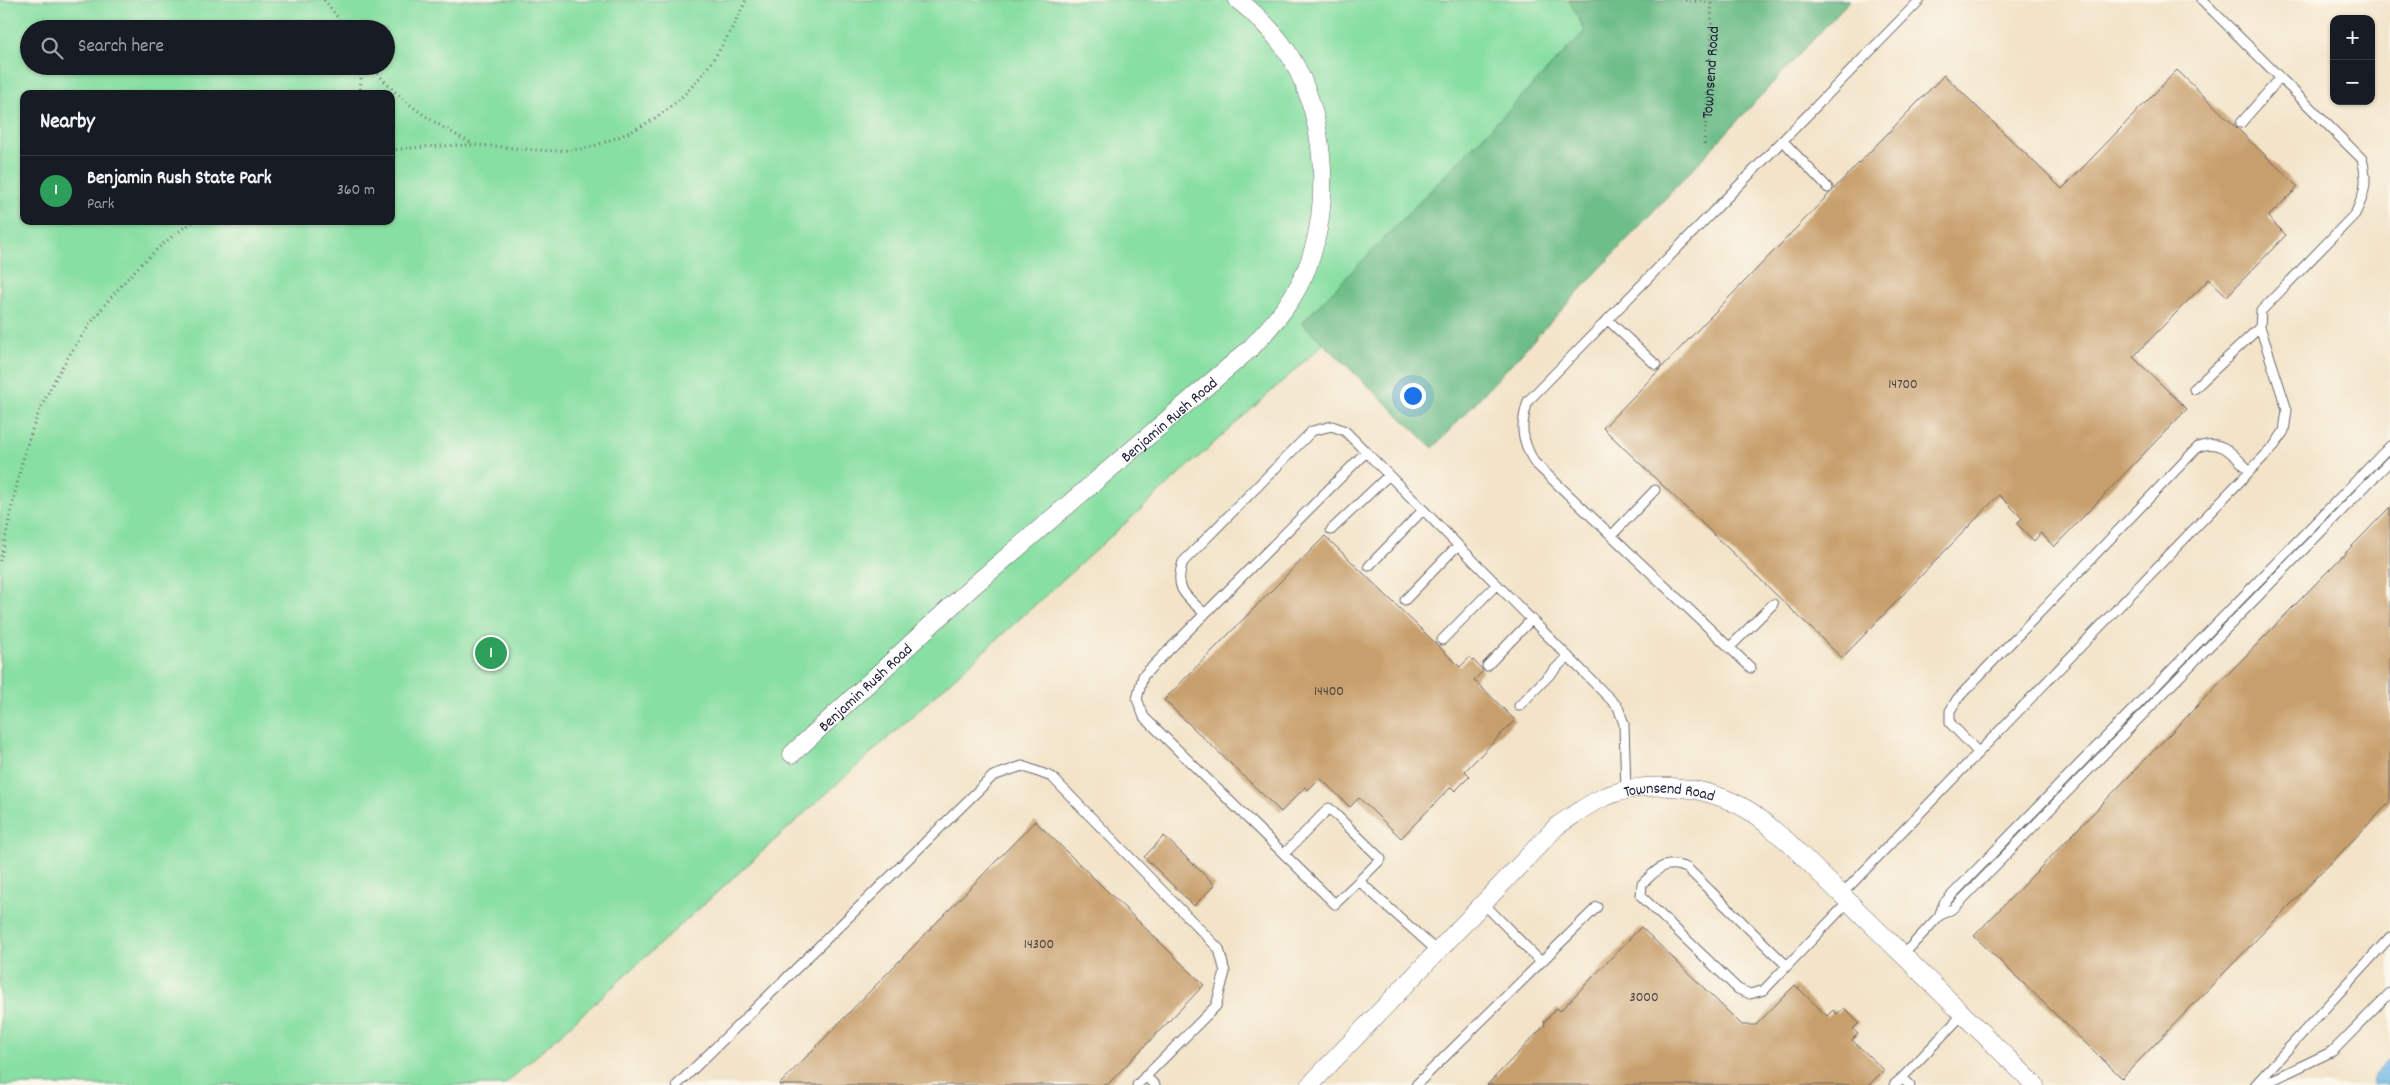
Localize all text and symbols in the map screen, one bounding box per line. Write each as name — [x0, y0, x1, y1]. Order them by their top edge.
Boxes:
map controls — [2330, 15, 2375, 105]
button: + — [2330, 15, 2375, 60]
search box — [20, 20, 395, 75]
street label: Townsend Road — [1697, 26, 1726, 119]
icon: search — [38, 34, 66, 62]
text: Search here — [78, 34, 164, 61]
button: − — [2330, 60, 2375, 105]
text: Nearby — [40, 108, 95, 138]
text: Benjamin Rush State Park — [87, 166, 272, 193]
text: 1 — [54, 179, 58, 202]
text: 360 m — [337, 179, 375, 202]
text: Park — [87, 193, 114, 216]
street label: Benjamin Rush Road — [1116, 373, 1223, 469]
house number: 14700 — [1888, 375, 1918, 395]
your location — [1400, 383, 1426, 409]
pin: 1 — [475, 634, 507, 672]
street label: Benjamin Rush Road — [814, 639, 919, 738]
house number: 14400 — [1314, 682, 1344, 702]
street label: Townsend Road — [1622, 778, 1717, 809]
house number: 14300 — [1024, 935, 1054, 955]
house number: 3000 — [1629, 988, 1659, 1008]

